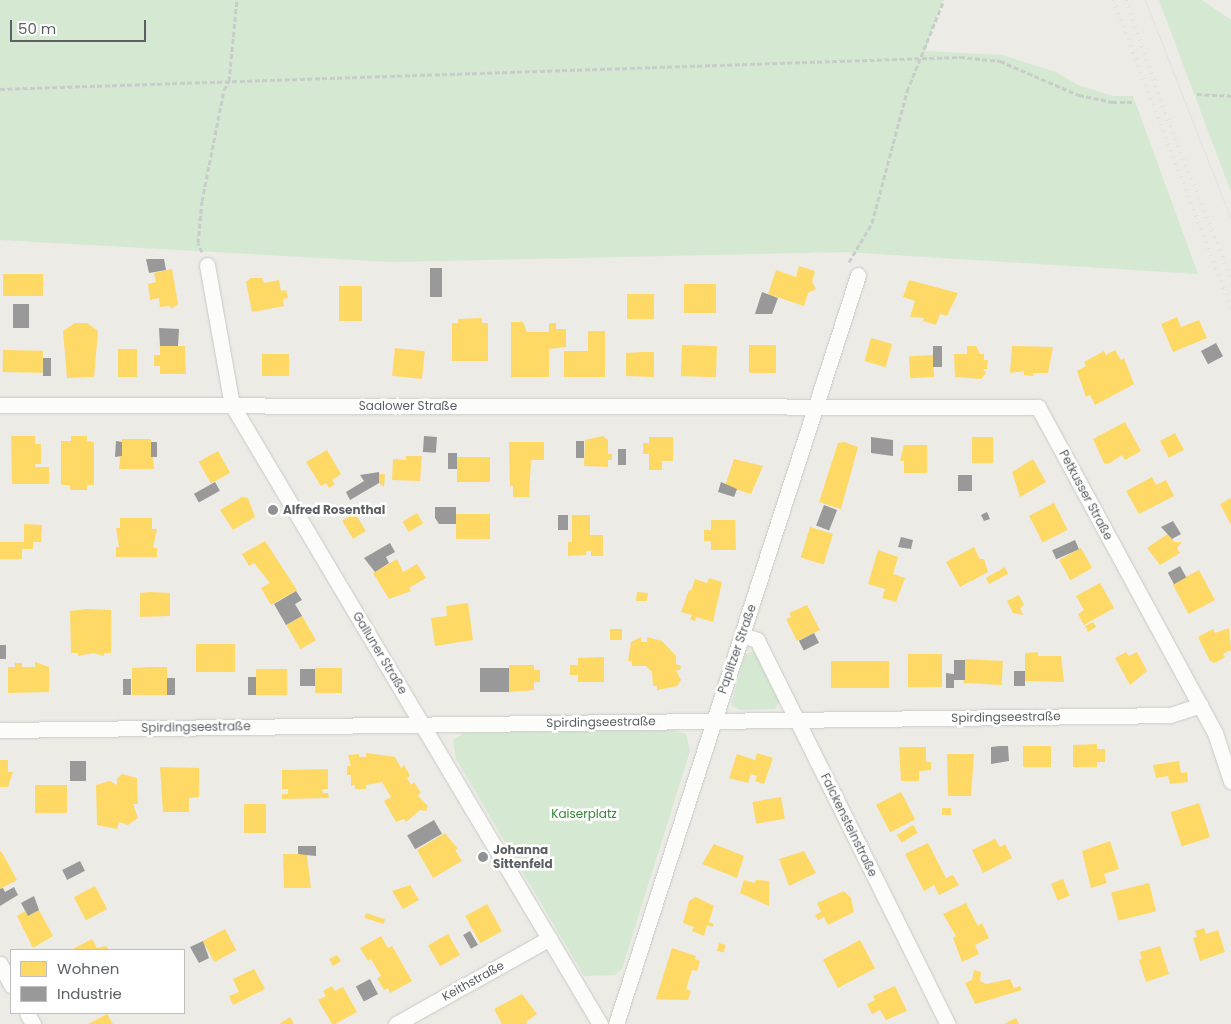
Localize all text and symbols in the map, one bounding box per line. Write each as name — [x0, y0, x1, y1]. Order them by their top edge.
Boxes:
scale bar — [12, 10, 149, 42]
text: 50 m — [18, 18, 56, 39]
street label: Saalower Straße — [359, 399, 457, 413]
street label: Petkusser Straße — [1056, 448, 1116, 542]
place label: Alfred Rosenthal — [283, 503, 385, 517]
marker: Alfred Rosenthal — [267, 504, 279, 516]
street label: Paplitzer Straße — [715, 602, 759, 696]
street label: Galluner Straße — [350, 609, 410, 697]
street label: Spirdingseestraße — [951, 709, 1061, 725]
street label: Spirdingseestraße — [546, 714, 656, 730]
street label: Spirdingseestraße — [141, 719, 251, 735]
street label: Falckensteinstraße — [818, 771, 880, 879]
park label: Kaiserplatz — [551, 807, 617, 821]
place label: Johanna Sittenfeld — [493, 843, 553, 871]
marker: Johanna Sittenfeld — [477, 851, 489, 863]
legend — [10, 949, 185, 1014]
text: Wohnen — [57, 958, 119, 979]
street label: Keithstraße — [440, 958, 506, 1004]
text: Industrie — [57, 983, 122, 1004]

